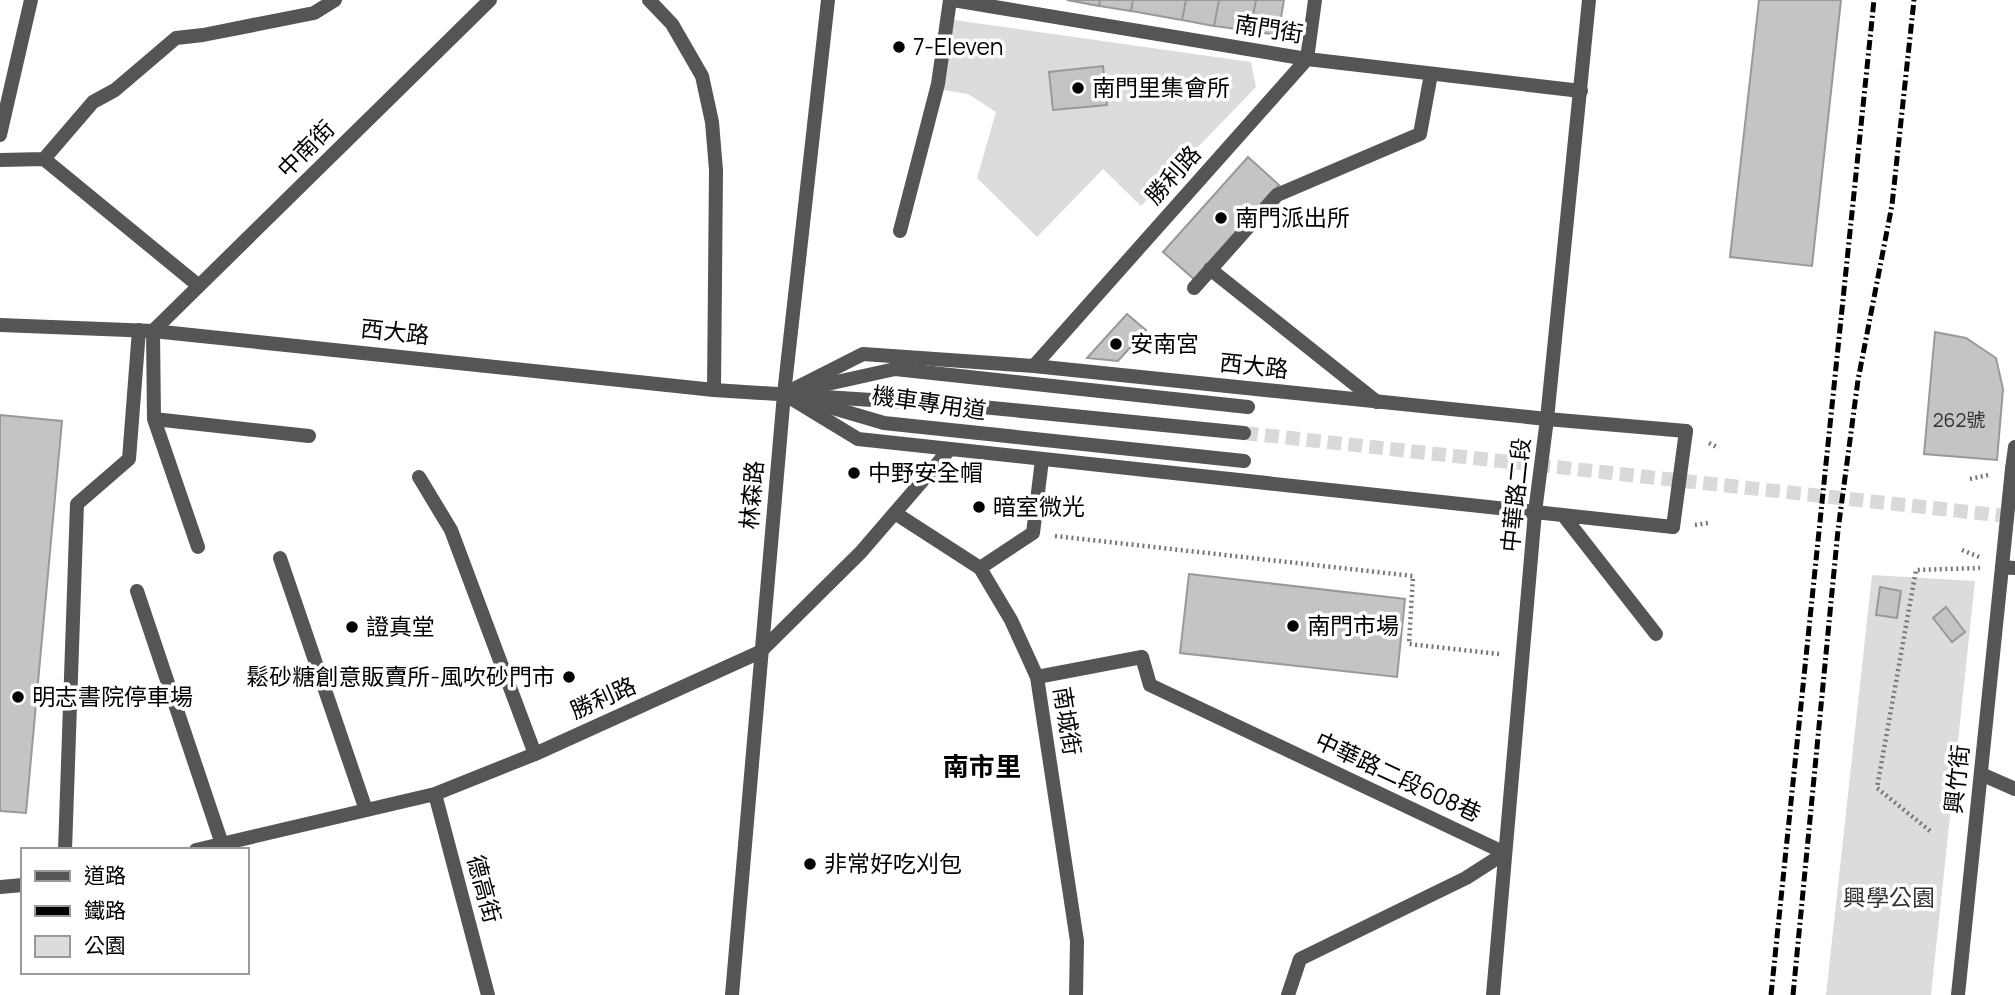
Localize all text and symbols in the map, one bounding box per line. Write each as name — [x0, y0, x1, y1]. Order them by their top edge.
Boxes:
street label: 南門街 — [1233, 7, 1306, 49]
place label: 7-Eleven — [913, 30, 1003, 62]
marker: 7-Eleven — [891, 39, 907, 55]
place label: 南門里集會所 — [1092, 71, 1230, 103]
marker: 南門里集會所 — [1070, 80, 1086, 96]
street label: 中南街 — [270, 113, 341, 184]
street label: 勝利路 — [1137, 138, 1207, 211]
place label: 南門派出所 — [1235, 201, 1350, 233]
marker: 南門派出所 — [1213, 210, 1229, 226]
street label: 西大路 — [359, 311, 431, 351]
place label: 安南宮 — [1130, 327, 1199, 359]
marker: 安南宮 — [1108, 336, 1124, 352]
street label: 西大路 — [1218, 345, 1290, 385]
street label: 機車專用道 — [870, 378, 988, 426]
house number: 262號 — [1933, 407, 1985, 433]
street label: 中華路二段 — [1493, 436, 1537, 554]
place label: 中野安全帽 — [868, 456, 983, 488]
street label: 林森路 — [732, 459, 770, 531]
marker: 中野安全帽 — [846, 465, 862, 481]
place label: 暗室微光 — [993, 490, 1085, 522]
marker: 暗室微光 — [971, 499, 987, 515]
place label: 南門市場 — [1307, 609, 1399, 641]
place label: 證真堂 — [366, 610, 435, 642]
marker: 南門市場 — [1285, 618, 1301, 634]
marker: 證真堂 — [344, 619, 360, 635]
place label: 鬆砂糖創意販賣所-風吹砂門市 — [246, 660, 555, 692]
street label: 勝利路 — [565, 668, 641, 726]
marker: 鬆砂糖創意販賣所-風吹砂門市 — [561, 669, 577, 685]
place label: 明志書院停車場 — [32, 680, 193, 712]
street label: 南城街 — [1047, 684, 1089, 757]
marker: 明志書院停車場 — [10, 689, 26, 705]
street label: 中華路二段608巷 — [1310, 724, 1487, 829]
street label: 興竹街 — [1936, 743, 1976, 815]
district label: 南市里 — [943, 748, 1021, 784]
place label: 非常好吃刈包 — [824, 847, 962, 879]
legend — [21, 848, 248, 974]
street label: 德高街 — [461, 851, 509, 926]
marker: 非常好吃刈包 — [802, 856, 818, 872]
text: 道路 — [84, 861, 126, 889]
park label: 興學公園 — [1843, 881, 1935, 913]
text: 鐵路 — [84, 896, 126, 924]
text: 公園 — [84, 931, 126, 959]

